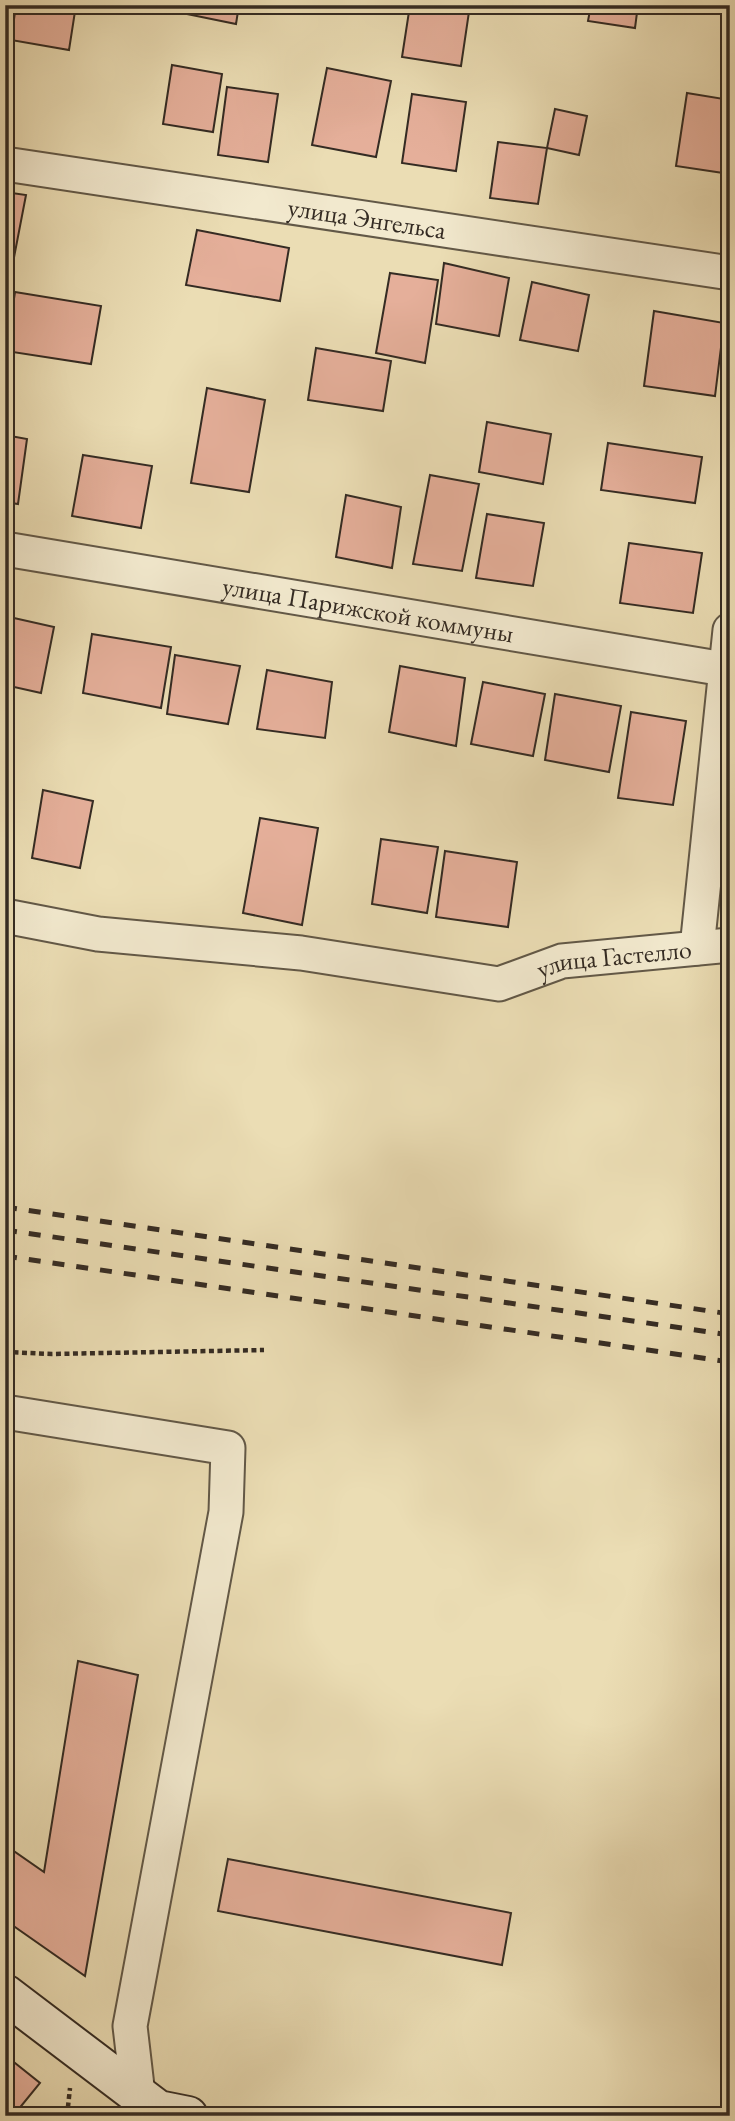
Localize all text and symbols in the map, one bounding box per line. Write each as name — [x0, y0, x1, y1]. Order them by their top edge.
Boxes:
street label: улица Энгельса — [286, 190, 449, 247]
street label: улица Парижской коммуны — [220, 569, 516, 651]
street label: улица Гастелло — [532, 932, 693, 986]

